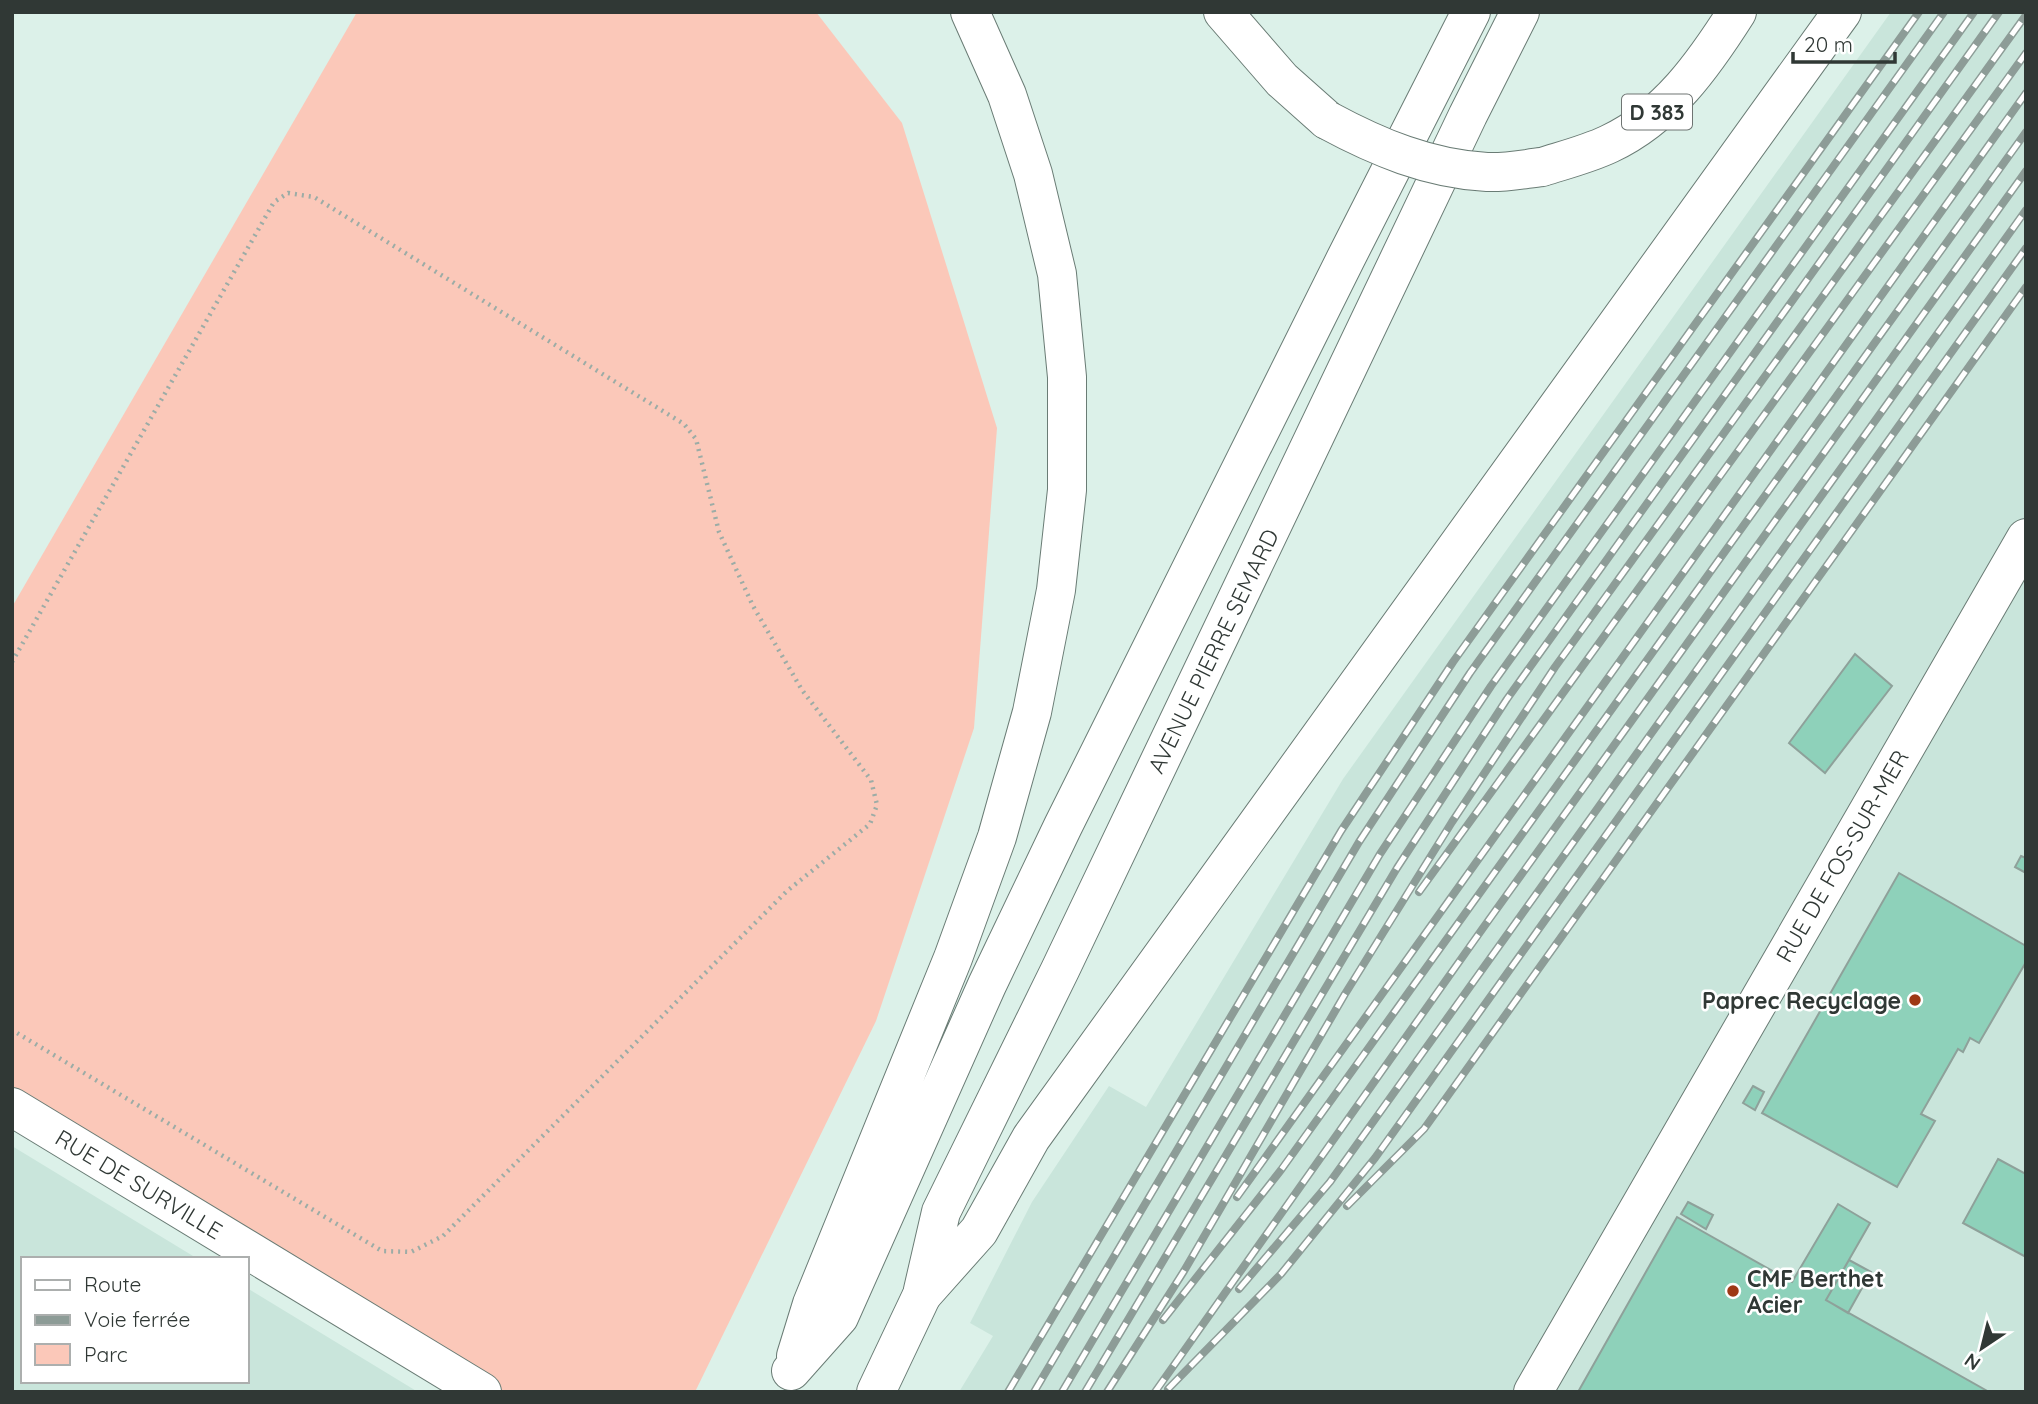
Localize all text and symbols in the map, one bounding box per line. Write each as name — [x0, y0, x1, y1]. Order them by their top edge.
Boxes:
scale bar — [1793, 21, 1895, 65]
text: 20 m — [1804, 31, 1853, 57]
road number: D 383 — [1622, 94, 1692, 130]
street label: AVENUE PIERRE SEMARD — [1141, 524, 1285, 778]
street label: RUE DE FOS-SUR-MER — [1769, 745, 1915, 967]
place label: Paprec Recyclage — [1702, 986, 1901, 1015]
marker: Paprec Recyclage — [1907, 992, 1923, 1008]
street label: RUE DE SURVILLE — [50, 1123, 228, 1245]
legend — [21, 1257, 248, 1383]
place label: CMF Berthet Acier — [1747, 1264, 1884, 1319]
text: Route — [84, 1271, 141, 1297]
marker: CMF Berthet Acier — [1725, 1283, 1741, 1299]
text: Voie ferrée — [84, 1306, 190, 1332]
north arrow — [1947, 1313, 2017, 1383]
text: Parc — [84, 1341, 128, 1367]
text: N — [1960, 1348, 1985, 1376]

